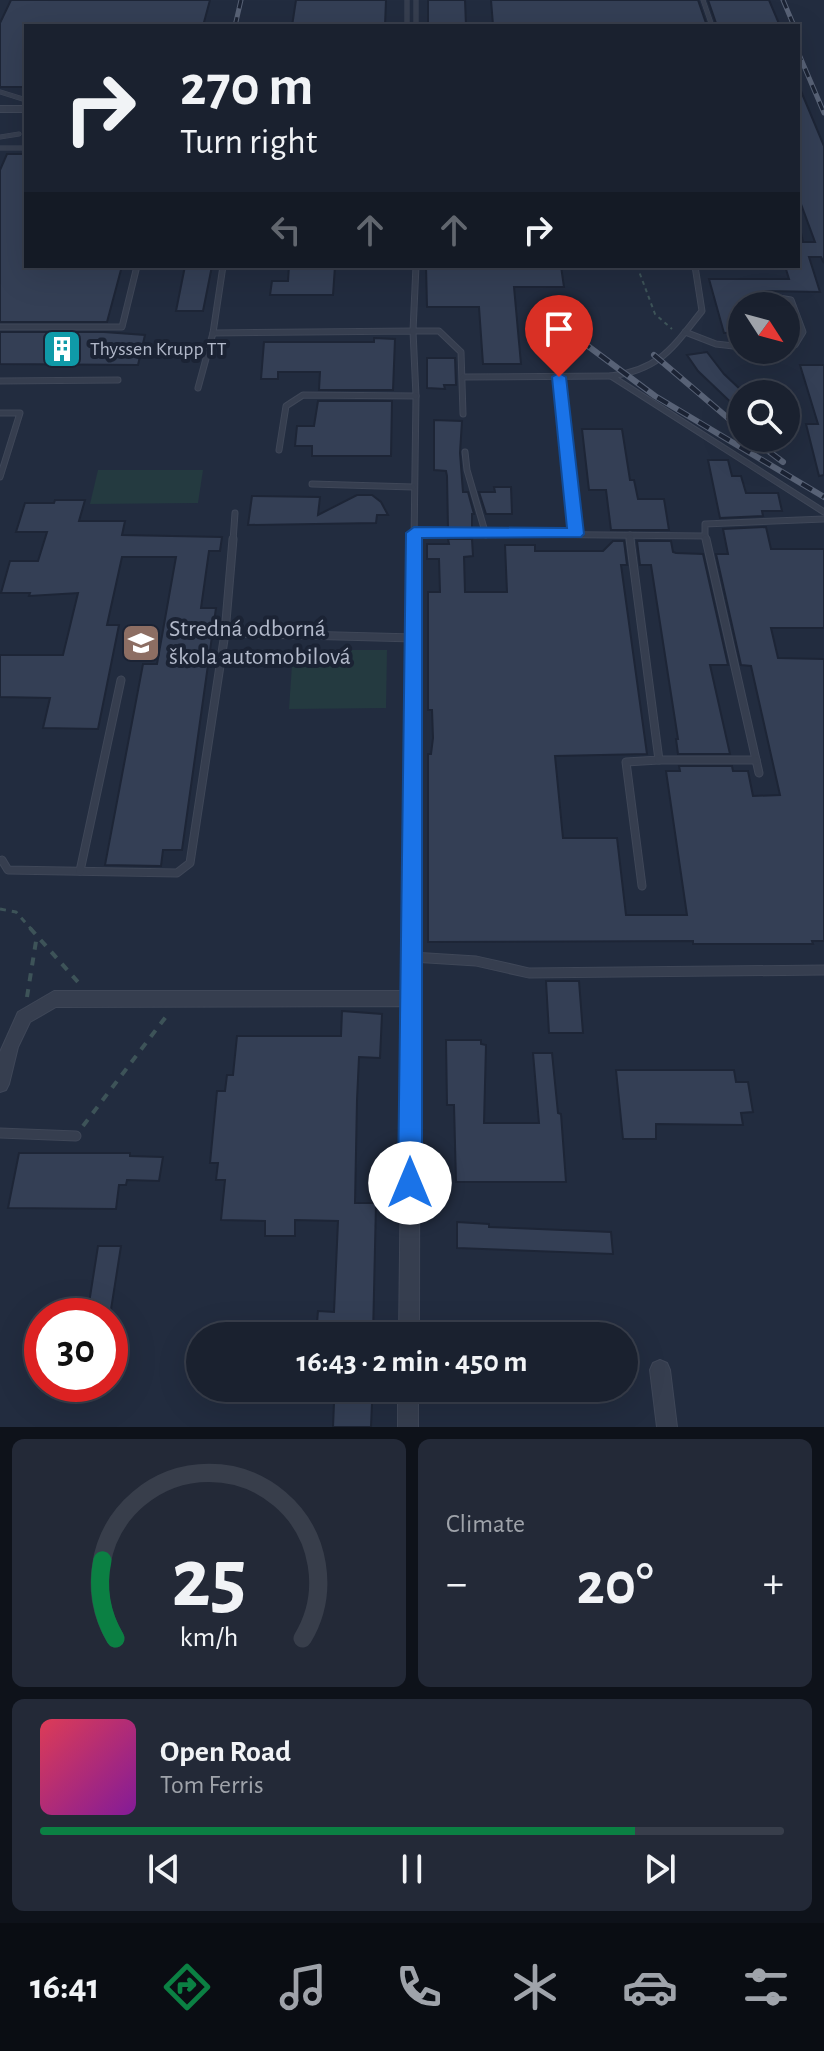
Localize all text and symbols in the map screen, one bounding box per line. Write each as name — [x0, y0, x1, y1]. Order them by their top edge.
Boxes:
icon: right — [48, 56, 152, 160]
text: 270 m — [180, 59, 313, 115]
text: Turn right — [180, 124, 317, 160]
icon: left — [264, 208, 308, 252]
icon: ahead — [348, 208, 392, 252]
icon: ahead — [432, 208, 476, 252]
icon: right — [516, 208, 560, 252]
north arrow — [728, 292, 800, 364]
map controls — [728, 292, 800, 452]
pin — [525, 295, 593, 377]
icon: arrive — [537, 307, 581, 351]
building icon: Thyssen Krupp TT — [41, 328, 83, 370]
place label: Thyssen Krupp TT — [90, 339, 227, 359]
button: search — [728, 380, 800, 452]
place label: Stredná odborná škola automobilová — [169, 617, 351, 669]
school or university icon: Stredná odborná škola automobilová — [120, 622, 162, 664]
position arrow — [368, 1141, 452, 1225]
speed limit sign: 30 — [24, 1298, 128, 1402]
text: 16:43 · 2 min · 450 m — [296, 1347, 528, 1377]
text: Climate — [446, 1511, 525, 1537]
text: 25 — [171, 1538, 247, 1622]
text: 20° — [576, 1555, 654, 1615]
text: − — [446, 1562, 467, 1606]
text: + — [763, 1562, 784, 1606]
text: km/h — [180, 1623, 238, 1652]
text: Open Road — [160, 1737, 291, 1767]
text: Tom Ferris — [160, 1772, 264, 1798]
icon: previous — [142, 1847, 186, 1891]
icon: pause — [390, 1847, 434, 1891]
icon: next — [638, 1847, 682, 1891]
icon: directions — [159, 1959, 215, 2015]
icon: music — [275, 1959, 331, 2015]
icon: phone — [391, 1959, 447, 2015]
icon: climate — [507, 1959, 563, 2015]
icon: car — [622, 1959, 678, 2015]
icon: filters — [738, 1959, 794, 2015]
text: 16:41 — [30, 1969, 100, 2005]

